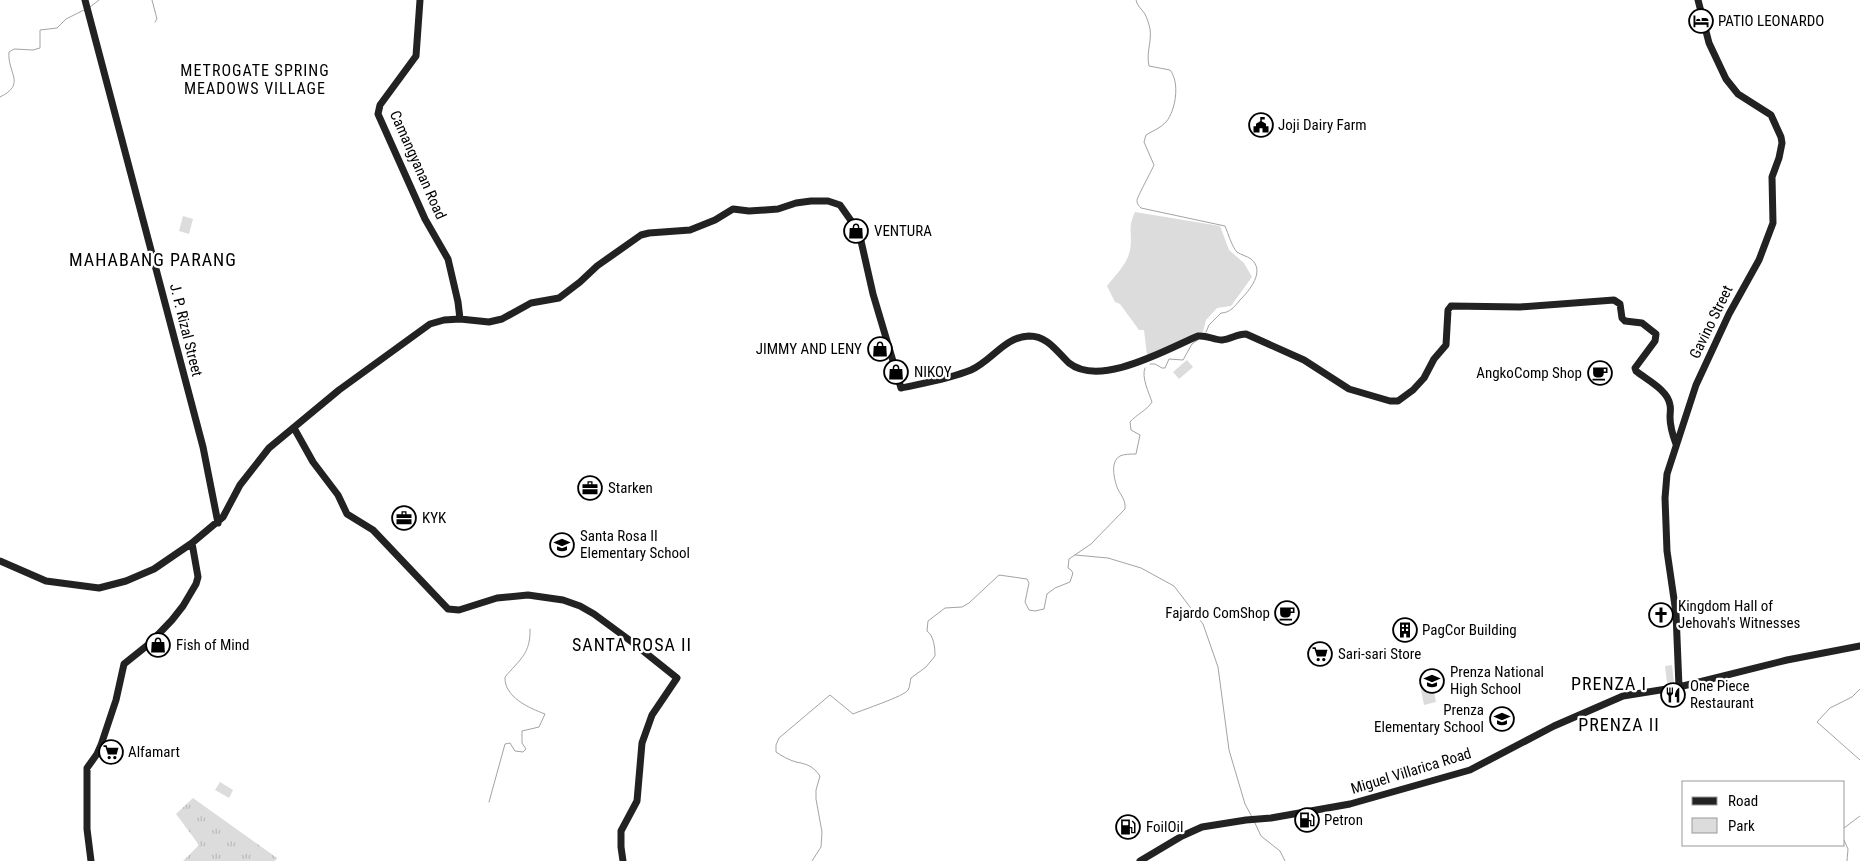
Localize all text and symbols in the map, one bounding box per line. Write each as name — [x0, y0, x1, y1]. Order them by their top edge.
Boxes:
hotel icon: PATIO LEONARDO — [1688, 8, 1714, 34]
place label: PATIO LEONARDO — [1718, 12, 1824, 30]
district label: METROGATE SPRING MEADOWS VILLAGE — [180, 61, 330, 98]
street label: Camangyanan Road — [386, 108, 450, 222]
public building icon: Joji Dairy Farm — [1248, 112, 1274, 138]
place label: Joji Dairy Farm — [1278, 116, 1367, 134]
shop icon: VENTURA — [843, 218, 869, 244]
place label: VENTURA — [874, 222, 932, 240]
district label: MAHABANG PARANG — [69, 249, 237, 270]
street label: J. P. Rizal Street — [166, 282, 206, 378]
street label: Gavino Street — [1686, 282, 1736, 362]
shop icon: JIMMY AND LENY — [867, 336, 893, 362]
place label: JIMMY AND LENY — [756, 340, 862, 358]
shop icon: NIKOY — [883, 359, 909, 385]
cafe icon: AngkoComp Shop — [1587, 360, 1613, 386]
place label: NIKOY — [914, 363, 952, 381]
place label: AngkoComp Shop — [1476, 364, 1582, 382]
office icon: Starken — [577, 475, 603, 501]
place label: Starken — [608, 479, 653, 497]
office icon: KYK — [391, 505, 417, 531]
place label: KYK — [422, 509, 447, 527]
place label: Santa Rosa II Elementary School — [580, 527, 690, 562]
school or university icon: Santa Rosa II Elementary School — [549, 532, 575, 558]
place label: Kingdom Hall of Jehovah's Witnesses — [1678, 597, 1801, 632]
cafe icon: Fajardo ComShop — [1274, 600, 1300, 626]
church icon: Kingdom Hall of Jehovah's Witnesses — [1648, 602, 1674, 628]
place label: Fajardo ComShop — [1165, 604, 1270, 622]
building icon: PagCor Building — [1392, 617, 1418, 643]
place label: PagCor Building — [1422, 621, 1517, 639]
shop icon: Fish of Mind — [145, 632, 171, 658]
district label: SANTA ROSA II — [572, 634, 692, 655]
place label: Fish of Mind — [176, 636, 249, 654]
supermarket icon: Sari-sari Store — [1307, 641, 1333, 667]
place label: Sari-sari Store — [1338, 645, 1421, 663]
place label: Prenza National High School — [1450, 663, 1544, 698]
school or university icon: Prenza National High School — [1419, 668, 1445, 694]
district label: PRENZA I — [1571, 673, 1647, 694]
place label: One Piece Restaurant — [1690, 677, 1754, 712]
restaurant icon: One Piece Restaurant — [1660, 682, 1686, 708]
place label: Prenza Elementary School — [1374, 701, 1484, 736]
school or university icon: Prenza Elementary School — [1489, 706, 1515, 732]
district label: PRENZA II — [1578, 714, 1660, 735]
supermarket icon: Alfamart — [98, 739, 124, 765]
place label: Alfamart — [128, 743, 180, 761]
street label: Miguel Villarica Road — [1349, 744, 1473, 798]
legend — [1682, 781, 1845, 846]
text: Road — [1728, 792, 1758, 810]
fuel station icon: Petron — [1294, 807, 1320, 833]
place label: Petron — [1324, 811, 1363, 829]
fuel station icon: FoilOil — [1115, 814, 1141, 840]
text: Park — [1728, 817, 1755, 835]
place label: FoilOil — [1146, 818, 1183, 836]

